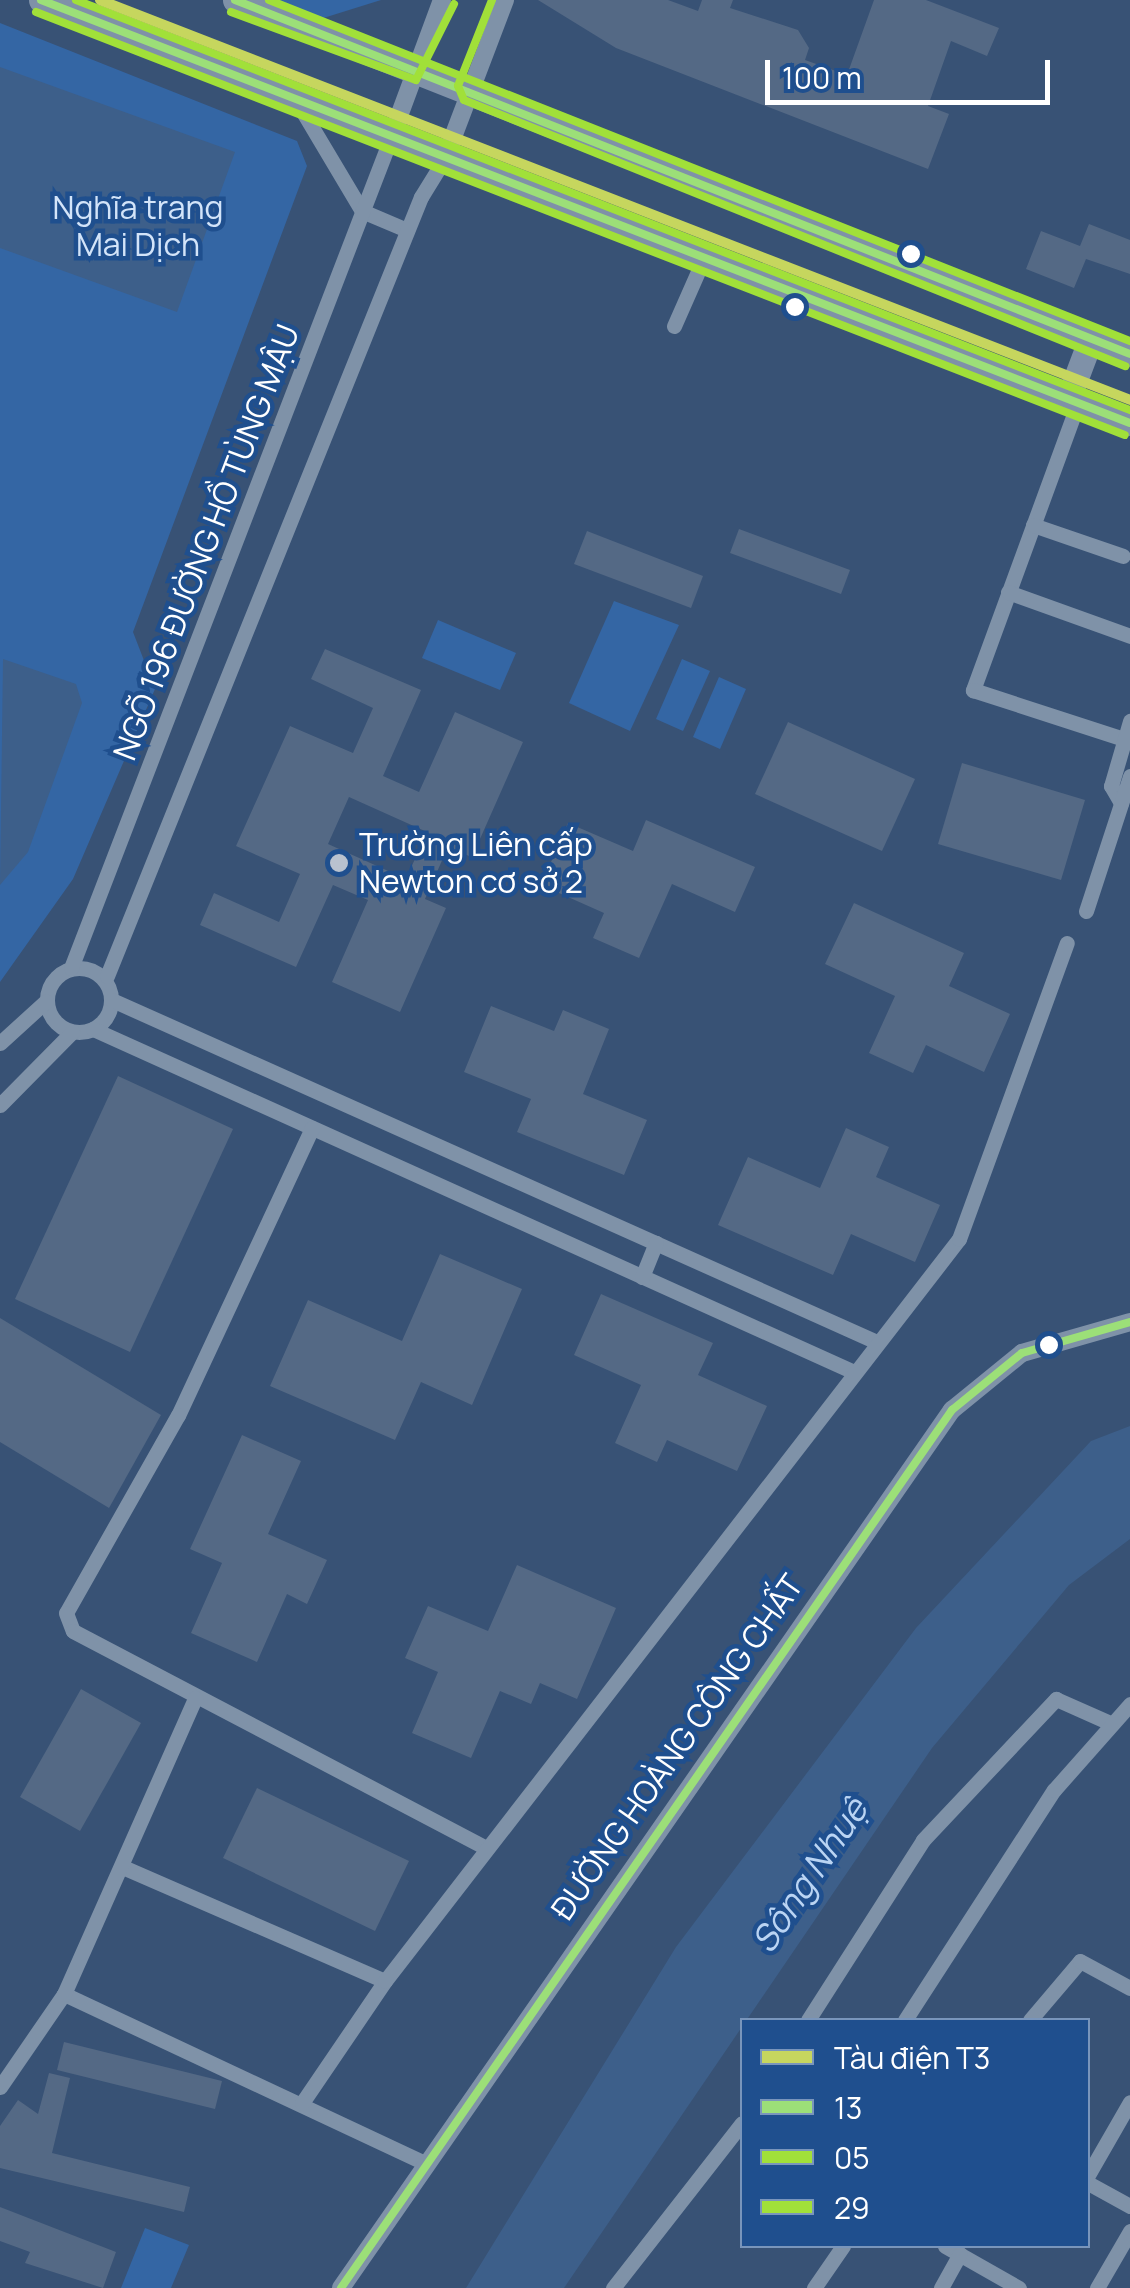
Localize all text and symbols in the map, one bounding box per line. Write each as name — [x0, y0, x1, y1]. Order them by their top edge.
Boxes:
scale bar — [770, 40, 1055, 102]
text: 100 m — [782, 57, 862, 98]
park label: Nghĩa trang Mai Dịch — [53, 189, 223, 264]
unlabelled marker — [901, 244, 921, 264]
unlabelled marker — [785, 297, 805, 317]
street label: NGÕ 196 ĐƯỜNG HỒ TÙNG MẬU — [105, 319, 307, 765]
place label: Trường Liên cấp Newton cơ sở 2 — [359, 826, 593, 901]
marker: Trường Liên cấp Newton cơ sở 2 — [328, 852, 350, 874]
unlabelled marker — [1039, 1335, 1059, 1355]
street label: ĐƯỜNG HOÀNG CÔNG CHẤT — [543, 1567, 811, 1927]
water label: Sông Nhuệ — [742, 1790, 876, 1960]
legend — [740, 2018, 1090, 2248]
text: Tàu điện T3 — [834, 2037, 990, 2078]
text: 13 — [834, 2087, 862, 2128]
text: 05 — [834, 2137, 870, 2178]
text: 29 — [834, 2187, 870, 2228]

